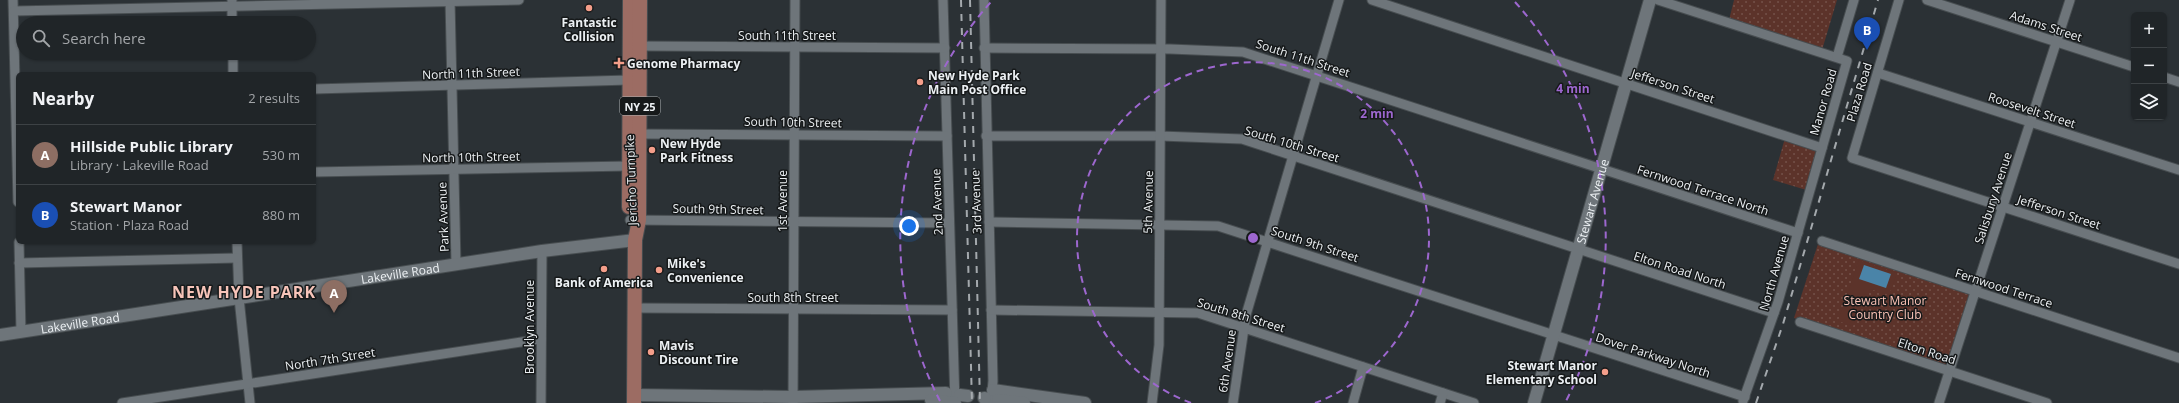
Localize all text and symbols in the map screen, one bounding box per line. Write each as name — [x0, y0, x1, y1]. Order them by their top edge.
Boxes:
marker: Fantastic Collision — [584, 3, 594, 13]
street label: Adams Street — [2008, 6, 2084, 46]
map controls — [2131, 12, 2167, 120]
button: + — [2131, 12, 2167, 48]
place label: Fantastic Collision — [561, 14, 617, 45]
search box — [16, 16, 316, 60]
pin: B — [1854, 17, 1880, 50]
icon: search — [30, 27, 52, 49]
street label: South 11th Street — [738, 27, 836, 44]
text: Search here — [62, 28, 146, 48]
street label: South 11th Street — [1254, 35, 1352, 81]
button: − — [2131, 48, 2167, 84]
place label: Genome Pharmacy — [627, 55, 740, 72]
marker: Genome Pharmacy — [614, 58, 624, 68]
street label: Plaza Road — [1842, 60, 1876, 124]
street label: North 11th Street — [422, 63, 520, 83]
street label: Jefferson Street — [1628, 64, 1717, 107]
place label: New Hyde Park Main Post Office — [928, 67, 1026, 98]
street label: Manor Road — [1805, 67, 1841, 137]
marker: New Hyde Park Main Post Office — [915, 77, 925, 87]
text: 4 min — [1556, 80, 1590, 97]
button: layers — [2131, 84, 2167, 120]
text: Nearby — [32, 87, 94, 110]
street label: Roosevelt Street — [1986, 88, 2078, 132]
text: 2 results — [248, 89, 300, 107]
road number: NY 25 — [620, 97, 660, 115]
text: 2 min — [1360, 105, 1394, 122]
street label: South 10th Street — [744, 113, 842, 131]
street label: South 10th Street — [1243, 122, 1341, 166]
street label: Jericho Turnpike — [621, 134, 641, 227]
place label: New Hyde Park Fitness — [660, 135, 733, 166]
text: Hillside Public Library — [70, 136, 233, 156]
marker: New Hyde Park Fitness — [647, 145, 657, 155]
text: A — [41, 146, 49, 164]
text: 530 m — [262, 146, 300, 164]
street label: North 10th Street — [422, 148, 520, 166]
street label: Salisbury Avenue — [1970, 150, 2016, 246]
text: Library · Lakeville Road — [70, 156, 209, 174]
street label: Stewart Avenue — [1572, 156, 1612, 246]
street label: Fernwood Terrace North — [1635, 161, 1771, 219]
street label: 2nd Avenue — [927, 168, 947, 236]
street label: 3rd Avenue — [966, 169, 986, 234]
street label: 1st Avenue — [774, 170, 791, 232]
street label: 5th Avenue — [1139, 170, 1157, 234]
street label: Park Avenue — [433, 181, 453, 252]
street label: Jefferson Street — [2014, 190, 2103, 233]
text: Stewart Manor — [70, 196, 182, 216]
street label: South 9th Street — [672, 200, 764, 218]
text: B — [41, 206, 49, 224]
text: 880 m — [262, 206, 300, 224]
text: Station · Plaza Road — [70, 216, 189, 234]
your location — [899, 216, 919, 236]
street label: South 9th Street — [1269, 222, 1361, 266]
centre of rings — [1246, 231, 1260, 245]
street label: North Avenue — [1755, 233, 1793, 313]
street label: Elton Road North — [1632, 247, 1728, 293]
place label: Mike's Convenience — [667, 255, 744, 286]
street label: Lakeville Road — [360, 258, 441, 287]
marker: Bank of America — [599, 264, 609, 274]
street label: Fernwood Terrace — [1953, 264, 2055, 312]
marker: Mike's Convenience — [654, 265, 664, 275]
place label: Bank of America — [555, 274, 653, 291]
street label: Brooklyn Avenue — [521, 279, 538, 374]
pin: A — [321, 280, 347, 313]
district label: NEW HYDE PARK — [172, 281, 316, 303]
street label: South 8th Street — [747, 289, 839, 306]
park label: Stewart Manor Country Club — [1844, 292, 1926, 323]
street label: South 8th Street — [1195, 294, 1287, 336]
street label: Lakeville Road — [39, 308, 121, 337]
street label: 6th Avenue — [1214, 328, 1240, 394]
street label: Dover Parkway North — [1593, 328, 1713, 382]
street label: Elton Road — [1896, 334, 1958, 368]
place label: Mavis Discount Tire — [659, 337, 738, 368]
street label: North 7th Street — [284, 343, 376, 375]
marker: Mavis Discount Tire — [646, 347, 656, 357]
place label: Stewart Manor Elementary School — [1486, 357, 1598, 388]
marker: Stewart Manor Elementary School — [1600, 367, 1610, 377]

